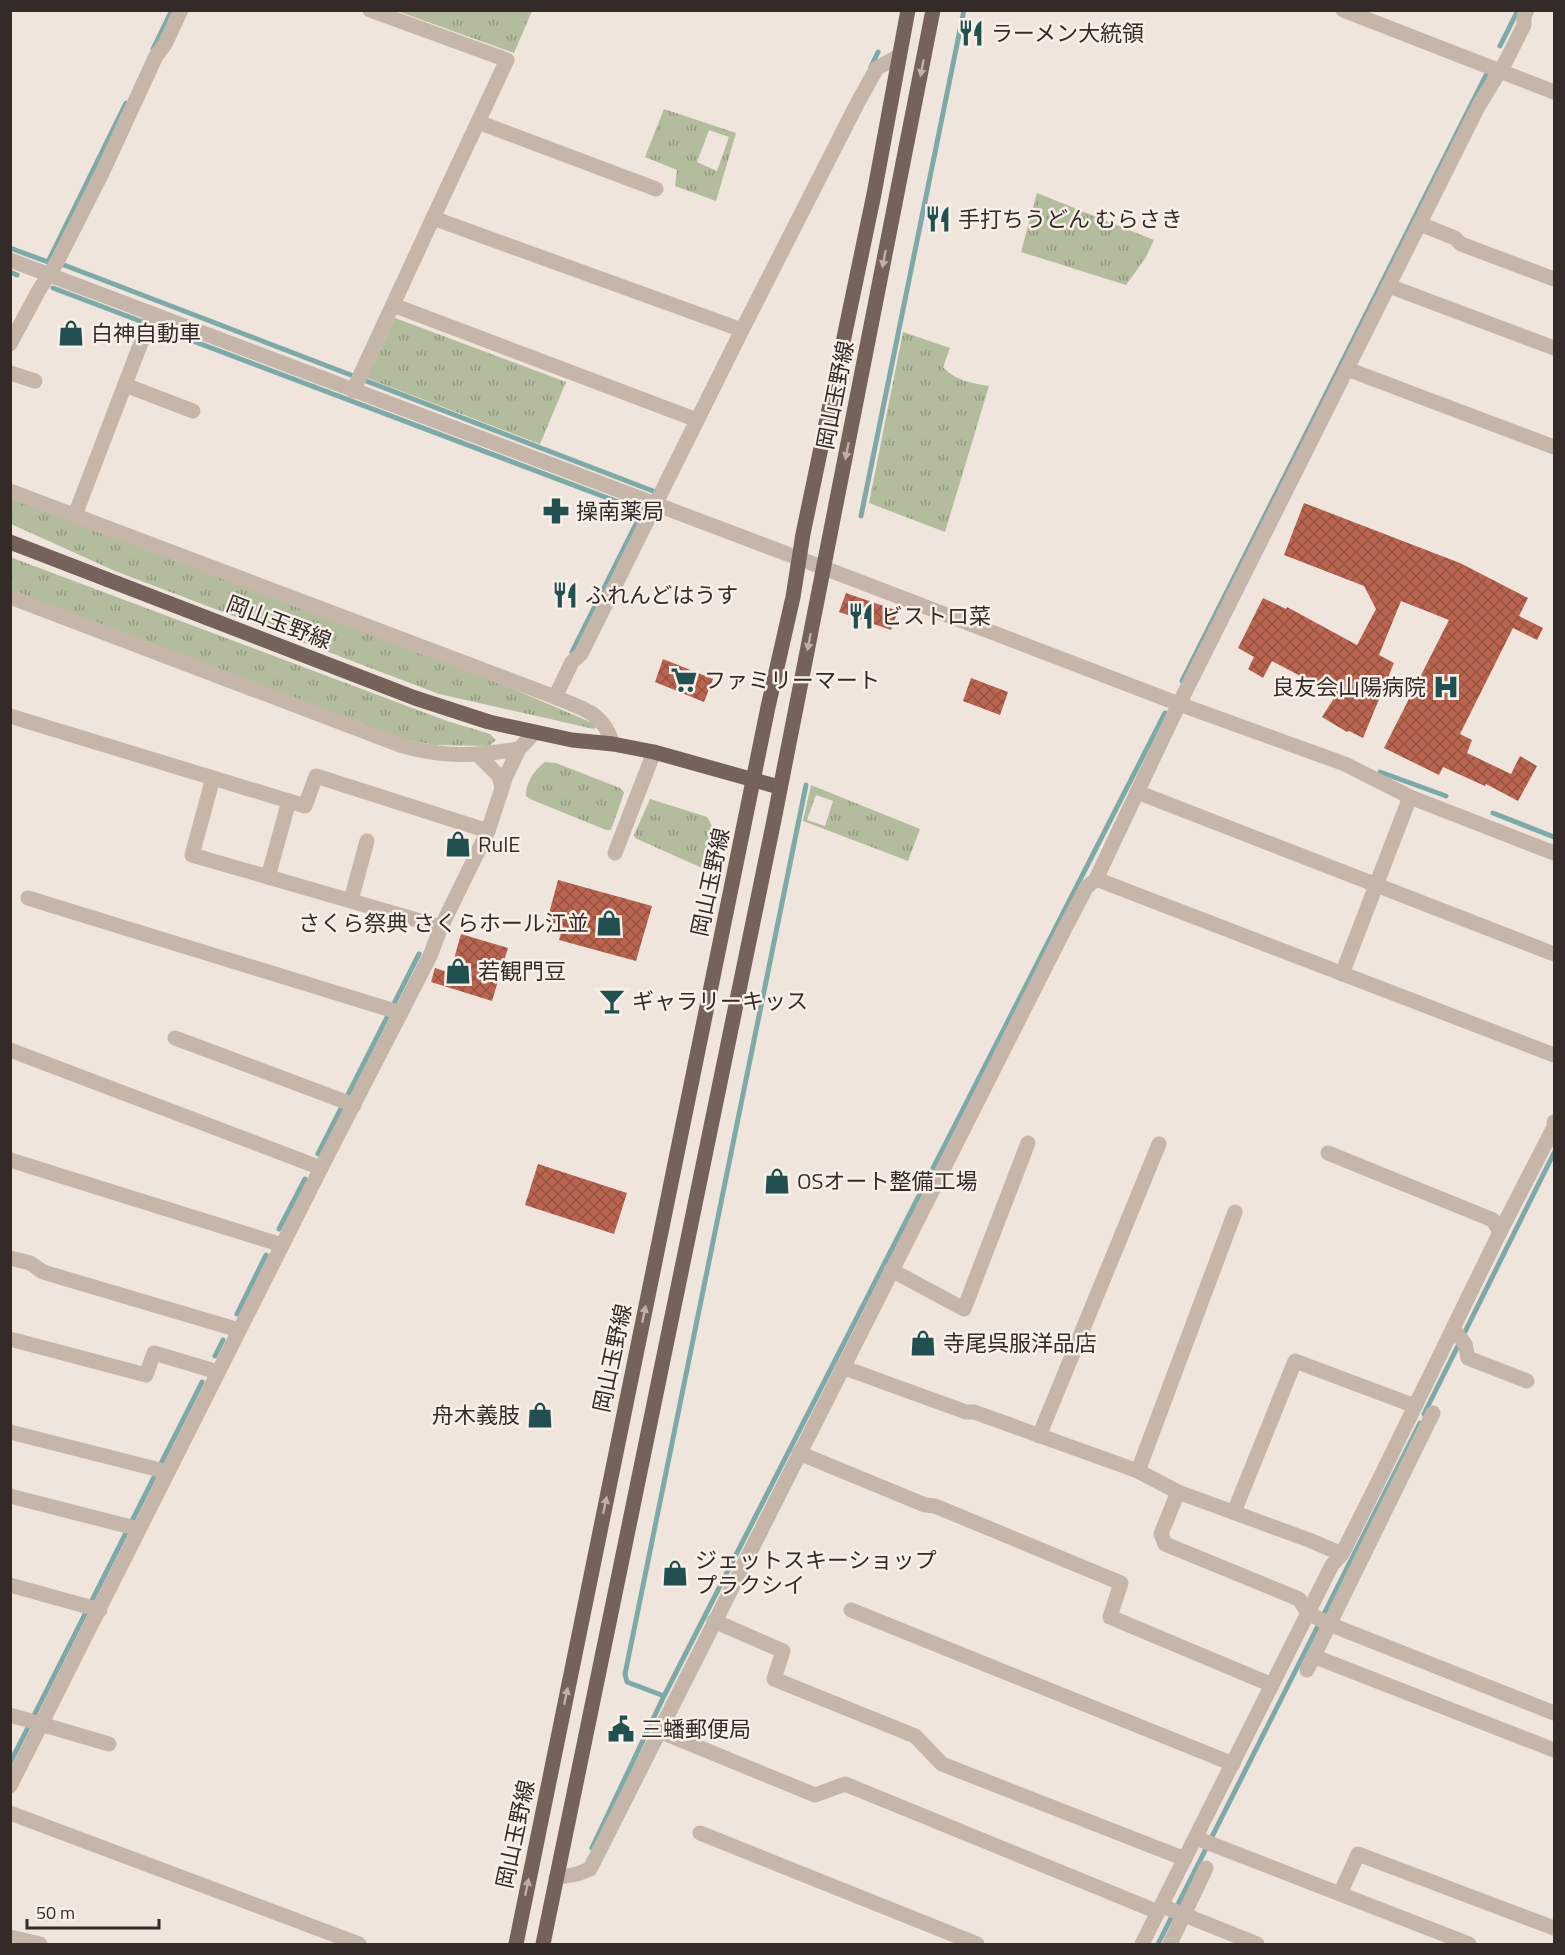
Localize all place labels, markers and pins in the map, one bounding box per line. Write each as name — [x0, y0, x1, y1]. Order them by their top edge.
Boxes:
place label: ラーメン大統領 — [991, 16, 1144, 50]
restaurant icon: ラーメン大統領 — [956, 18, 986, 48]
place label: 手打ちうどん むらさき — [958, 202, 1183, 236]
restaurant icon: 手打ちうどん むらさき — [923, 204, 953, 234]
place label: 白神自動車 — [91, 316, 201, 350]
shop icon: 白神自動車 — [56, 318, 86, 348]
place label: 操南薬局 — [576, 494, 664, 528]
pharmacy icon: 操南薬局 — [541, 496, 571, 526]
place label: ふれんどはうす — [585, 578, 738, 612]
restaurant icon: ふれんどはうす — [550, 580, 580, 610]
place label: ビストロ菜 — [881, 599, 991, 633]
restaurant icon: ビストロ菜 — [846, 601, 876, 631]
place label: ファミリーマート — [704, 663, 880, 697]
supermarket icon: ファミリーマート — [669, 665, 699, 695]
place label: 良友会山陽病院 — [1272, 670, 1426, 704]
hospital icon: 良友会山陽病院 — [1431, 672, 1461, 702]
place label: RulE — [478, 827, 520, 861]
shop icon: RulE — [443, 829, 473, 859]
place label: さくら祭典 さくらホール江並 — [298, 906, 589, 940]
shop icon: さくら祭典 さくらホール江並 — [594, 908, 624, 938]
place label: 若観門豆 — [478, 954, 566, 988]
shop icon: 若観門豆 — [443, 956, 473, 986]
place label: ギャラリーキッス — [632, 984, 808, 1018]
bar icon: ギャラリーキッス — [597, 986, 627, 1016]
place label: OSオート整備工場 — [797, 1164, 977, 1198]
shop icon: OSオート整備工場 — [762, 1166, 792, 1196]
place label: 寺尾呉服洋品店 — [943, 1326, 1097, 1360]
shop icon: 寺尾呉服洋品店 — [908, 1328, 938, 1358]
place label: 舟木義肢 — [432, 1398, 520, 1432]
shop icon: 舟木義肢 — [525, 1400, 555, 1430]
place label: ジェットスキーショップ プラクシイ — [695, 1543, 937, 1602]
shop icon: ジェットスキーショップ プラクシイ — [660, 1558, 690, 1588]
place label: 三蟠郵便局 — [641, 1712, 751, 1746]
public building icon: 三蟠郵便局 — [606, 1714, 636, 1744]

